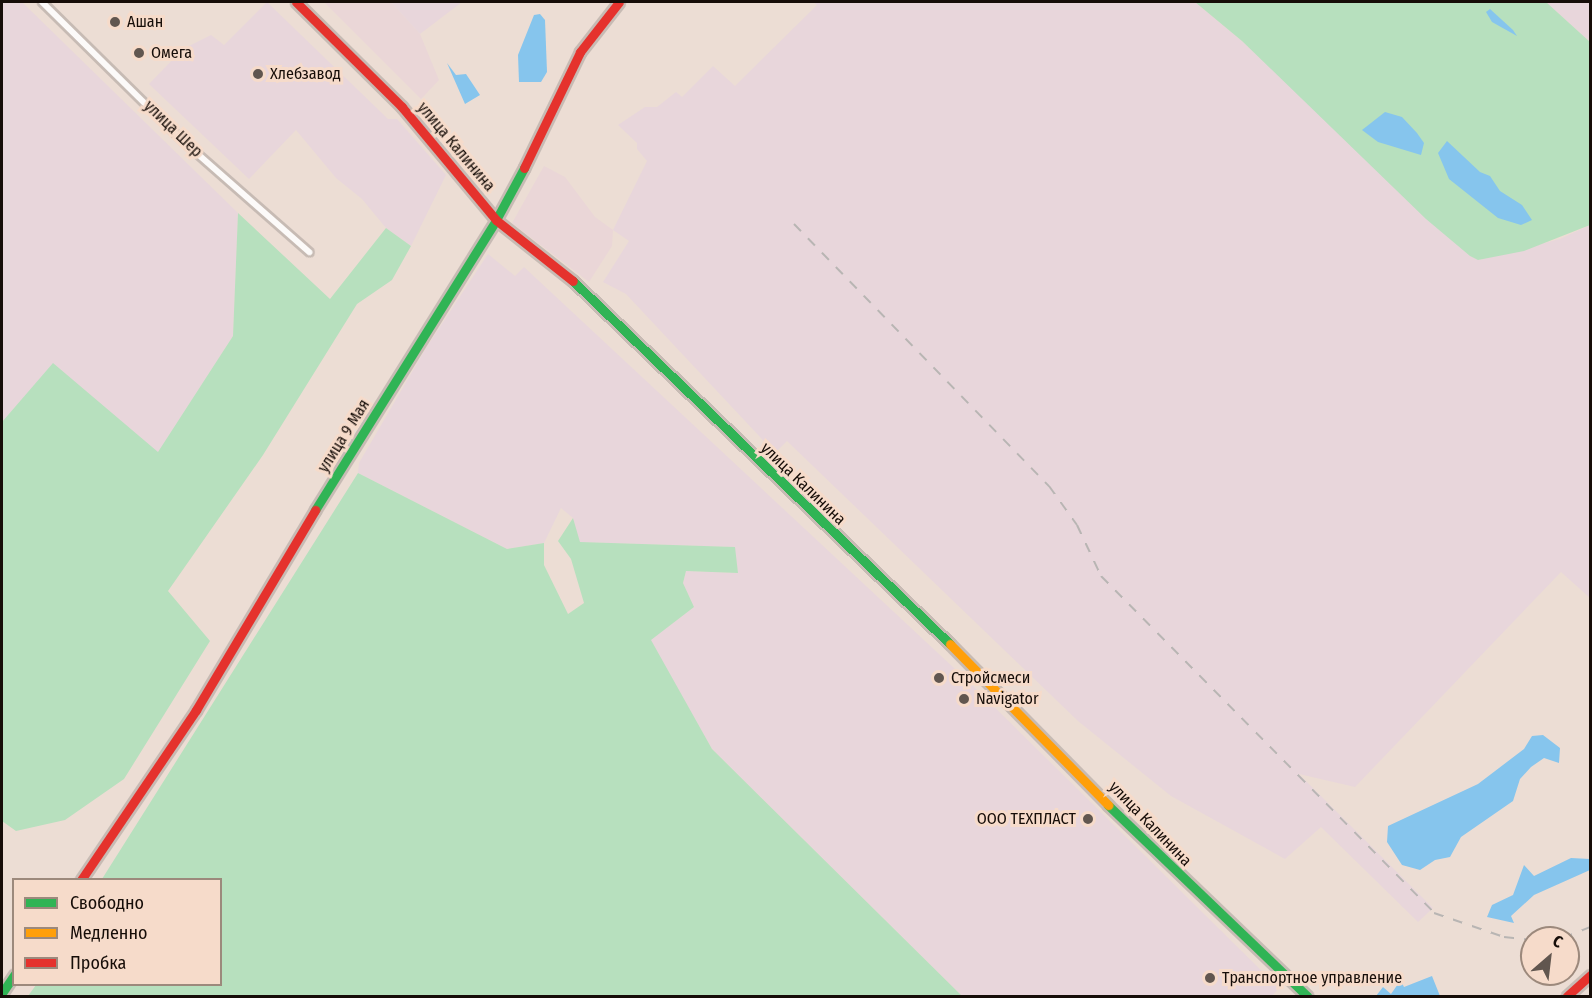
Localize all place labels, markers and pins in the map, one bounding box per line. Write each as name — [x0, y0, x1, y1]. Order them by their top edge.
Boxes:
place label: Ашан — [127, 12, 163, 32]
marker: Ашан — [108, 15, 122, 29]
place label: Омега — [151, 43, 192, 63]
marker: Омега — [132, 46, 146, 60]
place label: Хлебзавод — [270, 64, 341, 84]
marker: Хлебзавод — [251, 67, 265, 81]
place label: Стройсмеси — [951, 668, 1030, 688]
marker: Стройсмеси — [932, 671, 946, 685]
place label: Navigator — [976, 689, 1039, 709]
marker: Navigator — [957, 692, 971, 706]
place label: ООО ТЕХПЛАСТ — [977, 809, 1076, 829]
marker: ООО ТЕХПЛАСТ — [1081, 812, 1095, 826]
place label: Транспортное управление — [1222, 968, 1402, 988]
marker: Транспортное управление — [1203, 971, 1217, 985]

